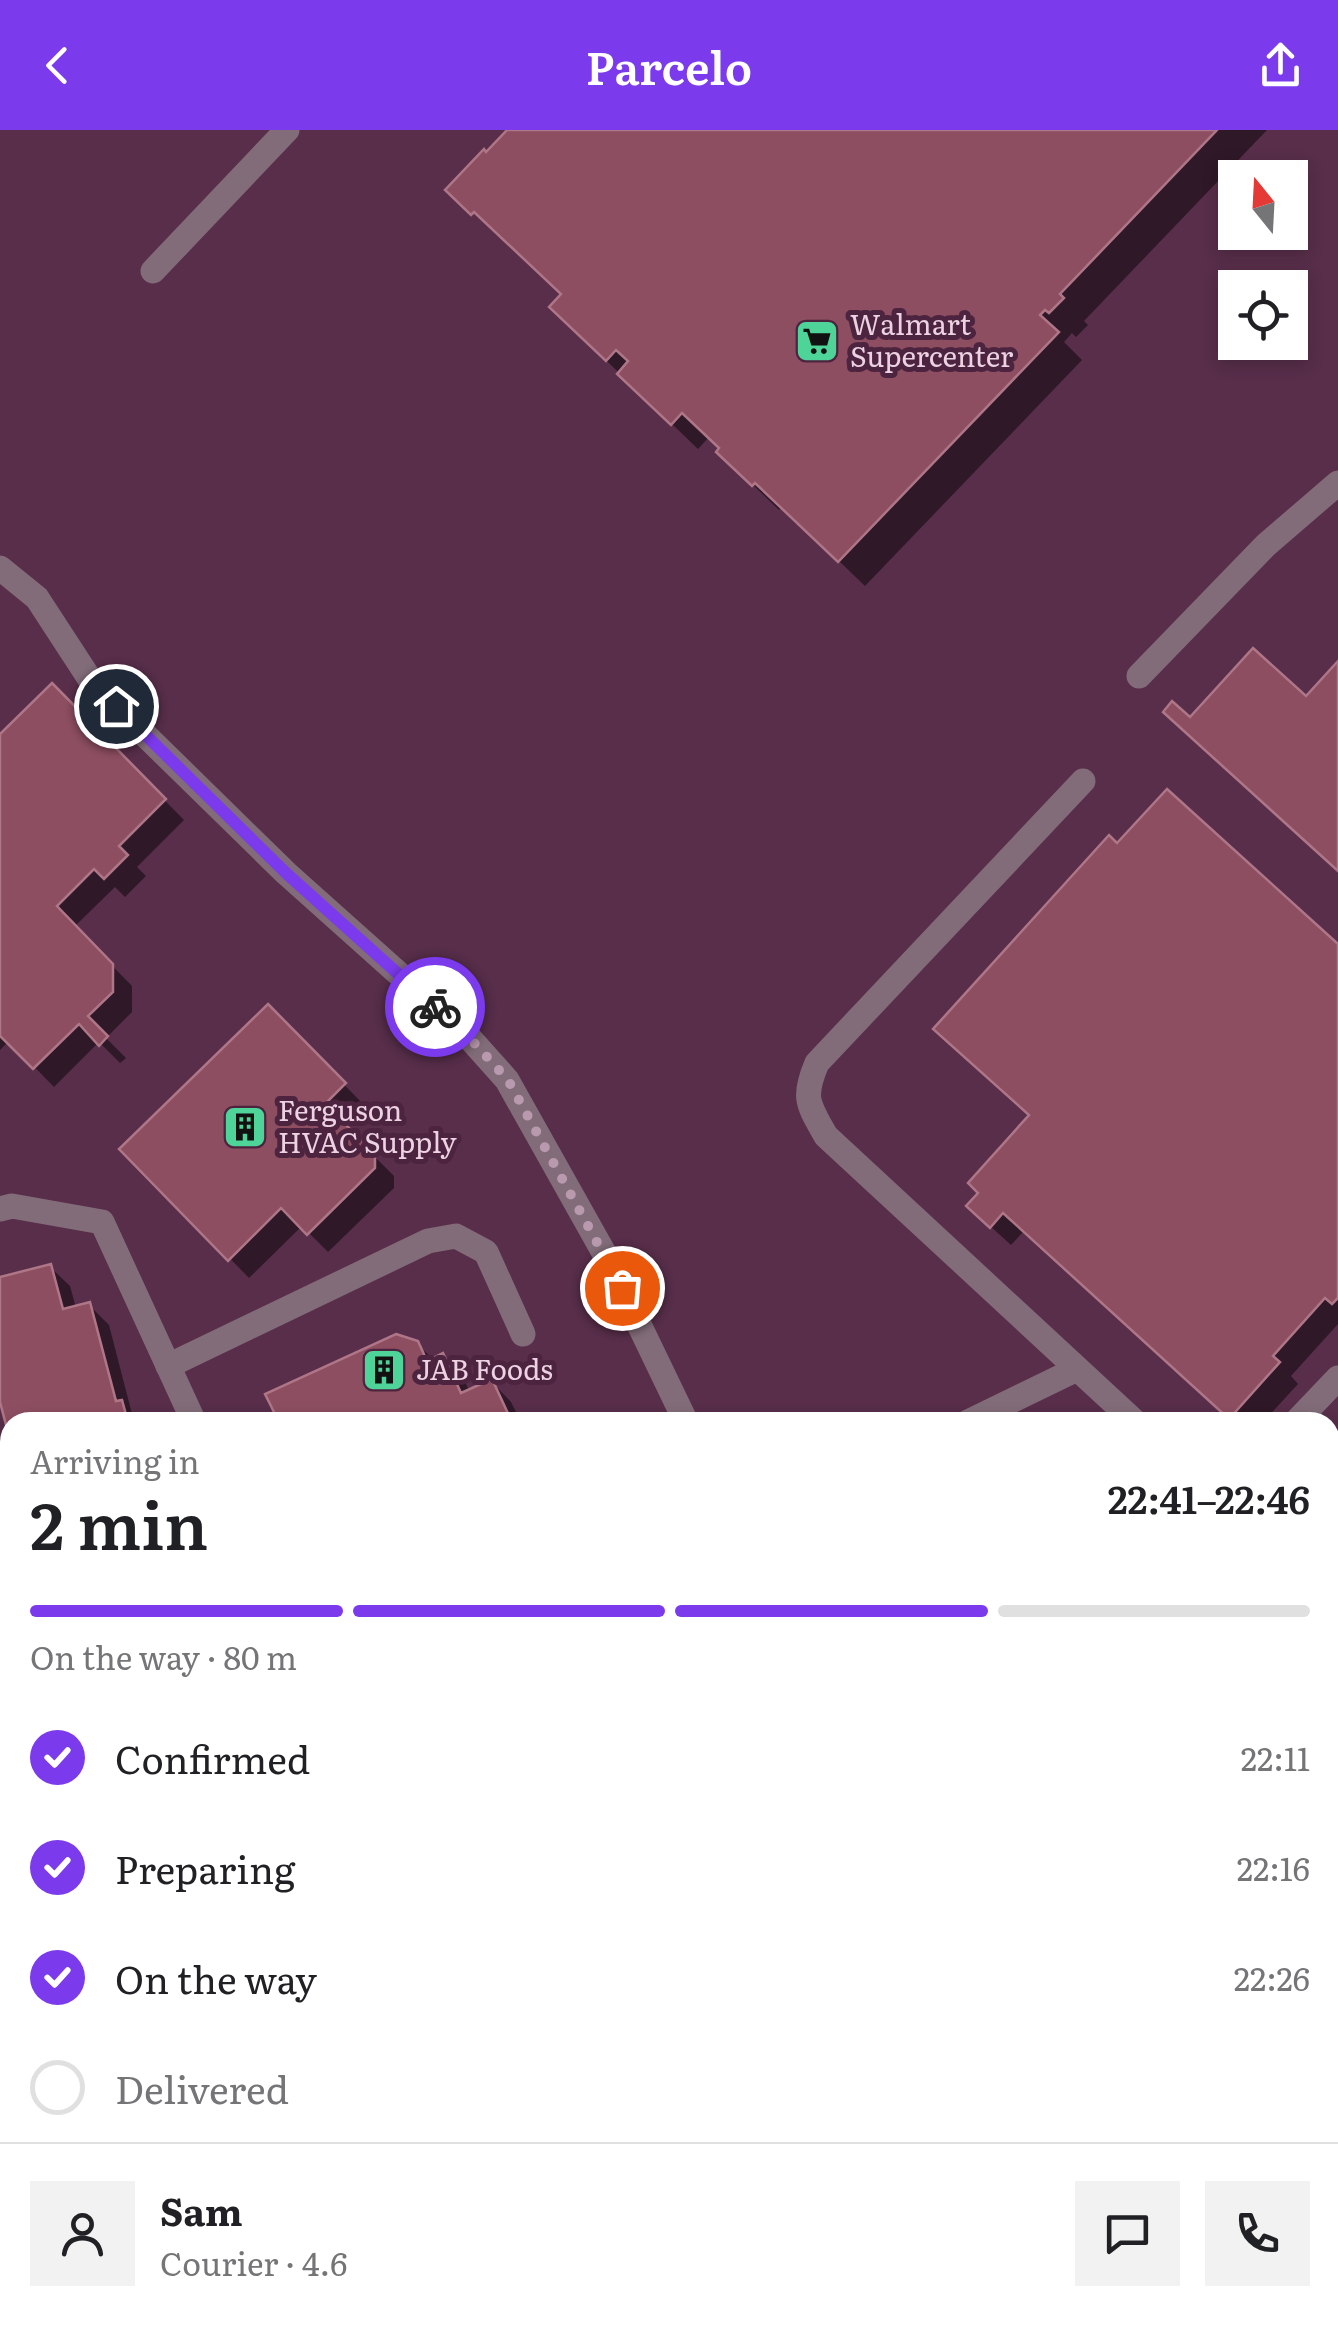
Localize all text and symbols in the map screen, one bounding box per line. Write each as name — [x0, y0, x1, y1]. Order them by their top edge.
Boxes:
text: Parcelo — [586, 32, 752, 99]
icon: back — [30, 38, 85, 93]
icon: share — [1253, 38, 1308, 93]
north arrow — [1218, 160, 1308, 250]
map controls — [1218, 160, 1308, 360]
button: locate — [1218, 270, 1308, 360]
place label: Walmart Supercenter — [850, 302, 1014, 376]
supermarket icon: Walmart Supercenter — [794, 318, 840, 364]
pin — [74, 664, 159, 749]
icon: home — [89, 679, 144, 734]
courier — [385, 957, 485, 1057]
icon: bike — [408, 980, 463, 1035]
place label: Ferguson HVAC Supply — [278, 1088, 457, 1162]
building icon: Ferguson HVAC Supply — [222, 1104, 268, 1150]
pin — [580, 1246, 665, 1331]
icon: bag — [595, 1261, 650, 1316]
building icon: JAB Foods — [361, 1347, 407, 1393]
place label: JAB Foods — [416, 1347, 553, 1389]
text: Arriving in — [30, 1436, 200, 1484]
text: 22:41–22:46 — [1108, 1469, 1310, 1526]
text: 2 min — [30, 1473, 208, 1570]
text: On the way · 80 m — [30, 1632, 297, 1680]
text: Confirmed — [115, 1729, 310, 1786]
icon: check — [30, 1730, 85, 1785]
text: 22:11 — [1241, 1733, 1310, 1781]
text: Preparing — [115, 1839, 295, 1896]
icon: check — [30, 1840, 85, 1895]
text: 22:16 — [1237, 1843, 1310, 1891]
text: On the way — [115, 1949, 317, 2006]
icon: check — [30, 1950, 85, 2005]
text: 22:26 — [1234, 1953, 1310, 2001]
text: Delivered — [115, 2059, 289, 2116]
button: person — [30, 2181, 135, 2286]
text: Sam — [160, 2181, 243, 2238]
button: chat — [1075, 2181, 1180, 2286]
button: phone — [1205, 2181, 1310, 2286]
text: Courier · 4.6 — [160, 2238, 347, 2286]

